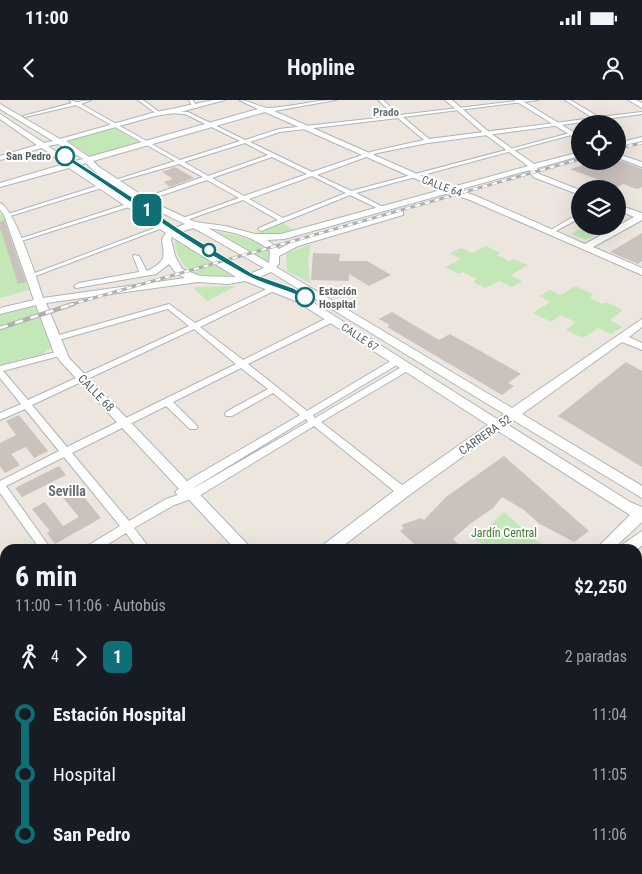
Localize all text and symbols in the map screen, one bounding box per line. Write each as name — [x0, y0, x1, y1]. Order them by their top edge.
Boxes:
text: 11:00 — [25, 6, 69, 29]
icon: back — [15, 54, 43, 82]
icon: person — [599, 54, 627, 82]
text: Hopline — [287, 55, 355, 80]
district label: Prado — [373, 106, 399, 119]
map controls — [571, 115, 626, 235]
button: locate — [571, 115, 626, 170]
marker: San Pedro — [55, 146, 75, 166]
place label: San Pedro — [6, 150, 52, 163]
street label: CALLE 64 — [420, 173, 464, 200]
button: layers — [571, 180, 626, 235]
line badge: 1 — [131, 194, 163, 226]
text: 1 — [142, 199, 152, 220]
unlabelled marker — [202, 243, 216, 257]
place label: Estación Hospital — [319, 285, 357, 311]
marker: Estación Hospital — [295, 287, 315, 307]
street label: CALLE 67 — [339, 321, 381, 354]
street label: CALLE 68 — [75, 372, 117, 414]
street label: CARRERA 52 — [456, 412, 514, 458]
district label: Sevilla — [48, 483, 86, 499]
park label: Jardín Central — [471, 526, 537, 540]
text: 6 min — [15, 560, 77, 593]
text: $2,250 — [574, 575, 627, 598]
text: 11:00 – 11:06 · Autobús — [15, 596, 166, 615]
icon: walk — [15, 643, 43, 671]
icon: forward — [67, 643, 95, 671]
text: 1 — [113, 646, 122, 667]
text: 4 — [51, 647, 59, 666]
text: 2 paradas — [565, 647, 627, 666]
text: Estación Hospital — [53, 703, 186, 726]
text: 11:04 — [592, 705, 627, 724]
text: Hospital — [53, 763, 116, 786]
text: 11:05 — [592, 765, 627, 784]
text: San Pedro — [53, 823, 131, 846]
text: 11:06 — [592, 825, 627, 844]

